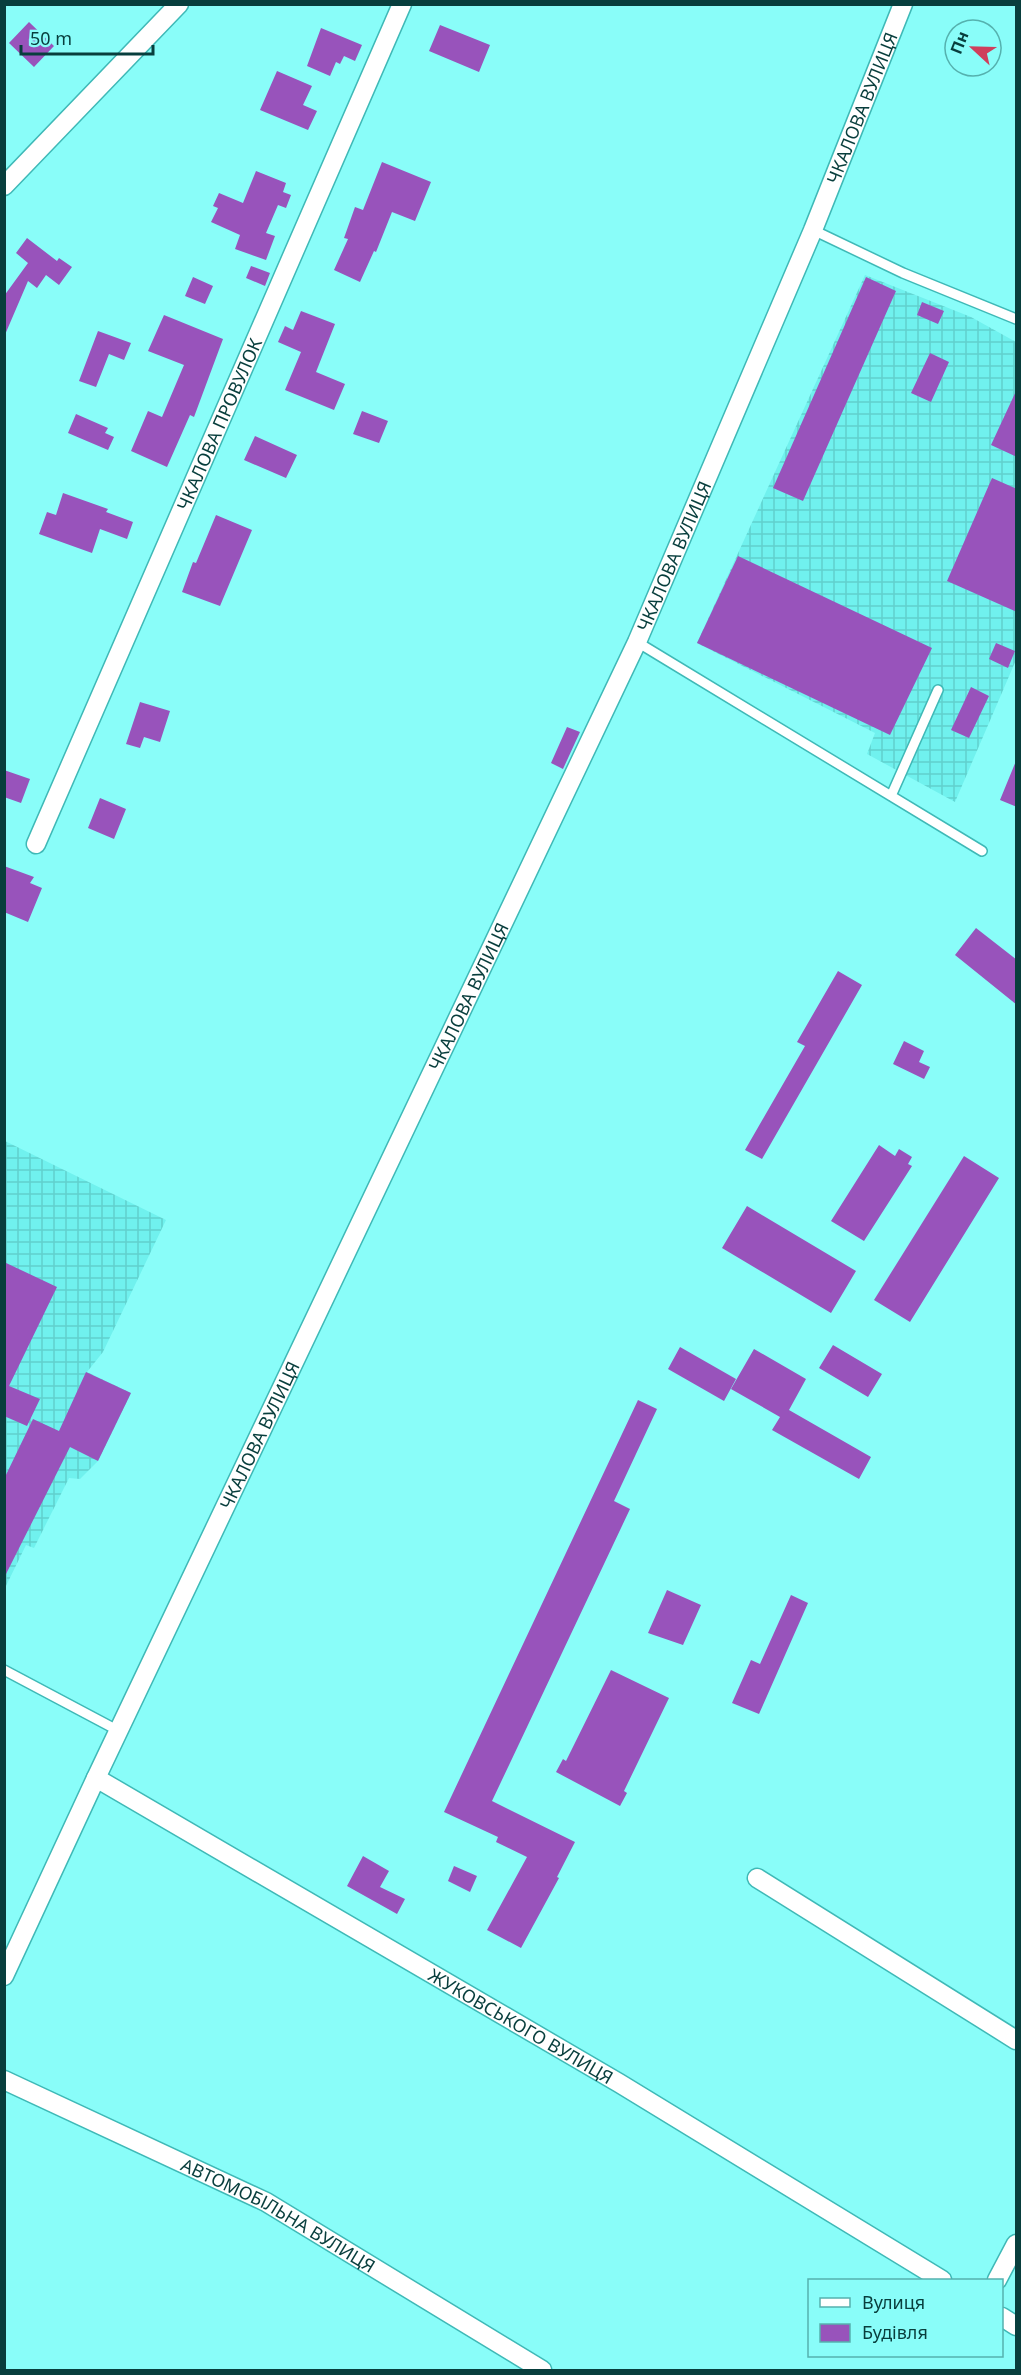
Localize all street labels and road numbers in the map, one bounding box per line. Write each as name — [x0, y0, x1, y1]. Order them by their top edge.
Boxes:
street label: ЧКАЛОВА ВУЛИЦЯ — [821, 29, 903, 187]
street label: ЧКАЛОВА ПРОВУЛОК — [171, 334, 267, 514]
street label: ЧКАЛОВА ВУЛИЦЯ — [631, 477, 716, 635]
street label: ЧКАЛОВА ВУЛИЦЯ — [423, 919, 514, 1074]
street label: ЧКАЛОВА ВУЛИЦЯ — [214, 1357, 305, 1513]
street label: ЖУКОВСЬКОГО ВУЛИЦЯ — [424, 1963, 618, 2089]
street label: АВТОМОБІЛЬНА ВУЛИЦЯ — [178, 2152, 380, 2278]

